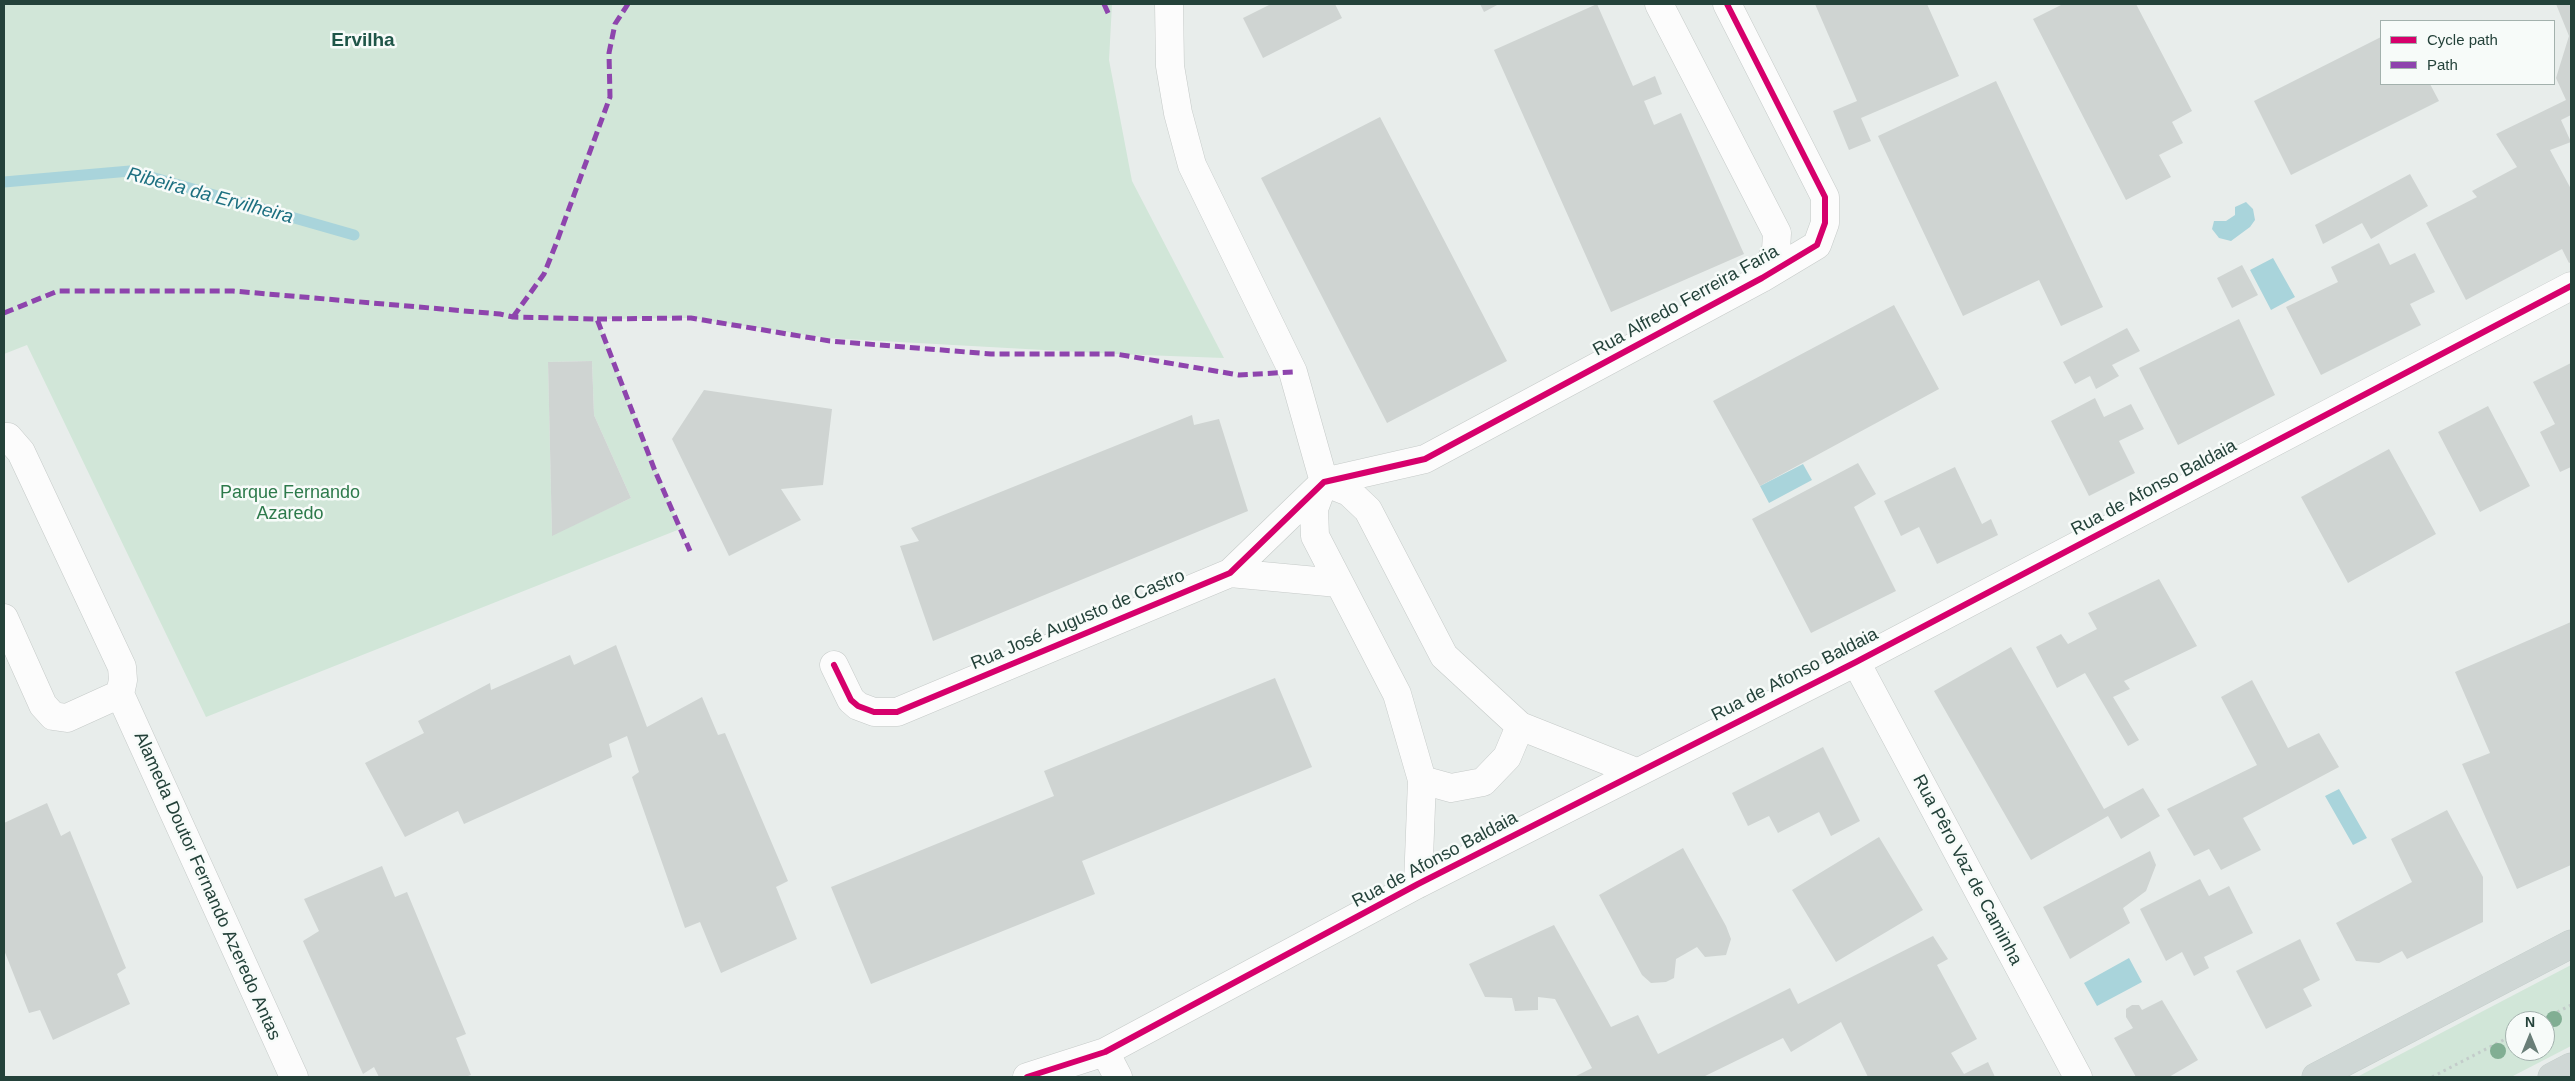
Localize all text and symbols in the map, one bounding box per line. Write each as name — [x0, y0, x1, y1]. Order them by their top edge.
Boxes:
legend — [2380, 20, 2555, 85]
district label: Ervilha — [331, 30, 395, 52]
text: Cycle path — [2427, 31, 2498, 48]
text: Path — [2427, 56, 2458, 73]
water label: Ribeira da Ervilheira — [124, 163, 296, 229]
street label: Rua Alfredo Ferreira Faria — [1589, 241, 1783, 361]
street label: Rua de Afonso Baldaia — [2068, 435, 2240, 541]
park label: Parque Fernando Azaredo — [220, 482, 360, 524]
street label: Rua José Augusto de Castro — [968, 565, 1188, 675]
street label: Rua de Afonso Baldaia — [1708, 624, 1882, 726]
street label: Alameda Doutor Fernando Azeredo Antas — [129, 728, 285, 1044]
street label: Rua Pêro Vaz de Caminha — [1908, 771, 2026, 969]
street label: Rua de Afonso Baldaia — [1349, 807, 1521, 913]
north arrow — [2505, 1011, 2555, 1061]
text: N — [2525, 1014, 2535, 1030]

